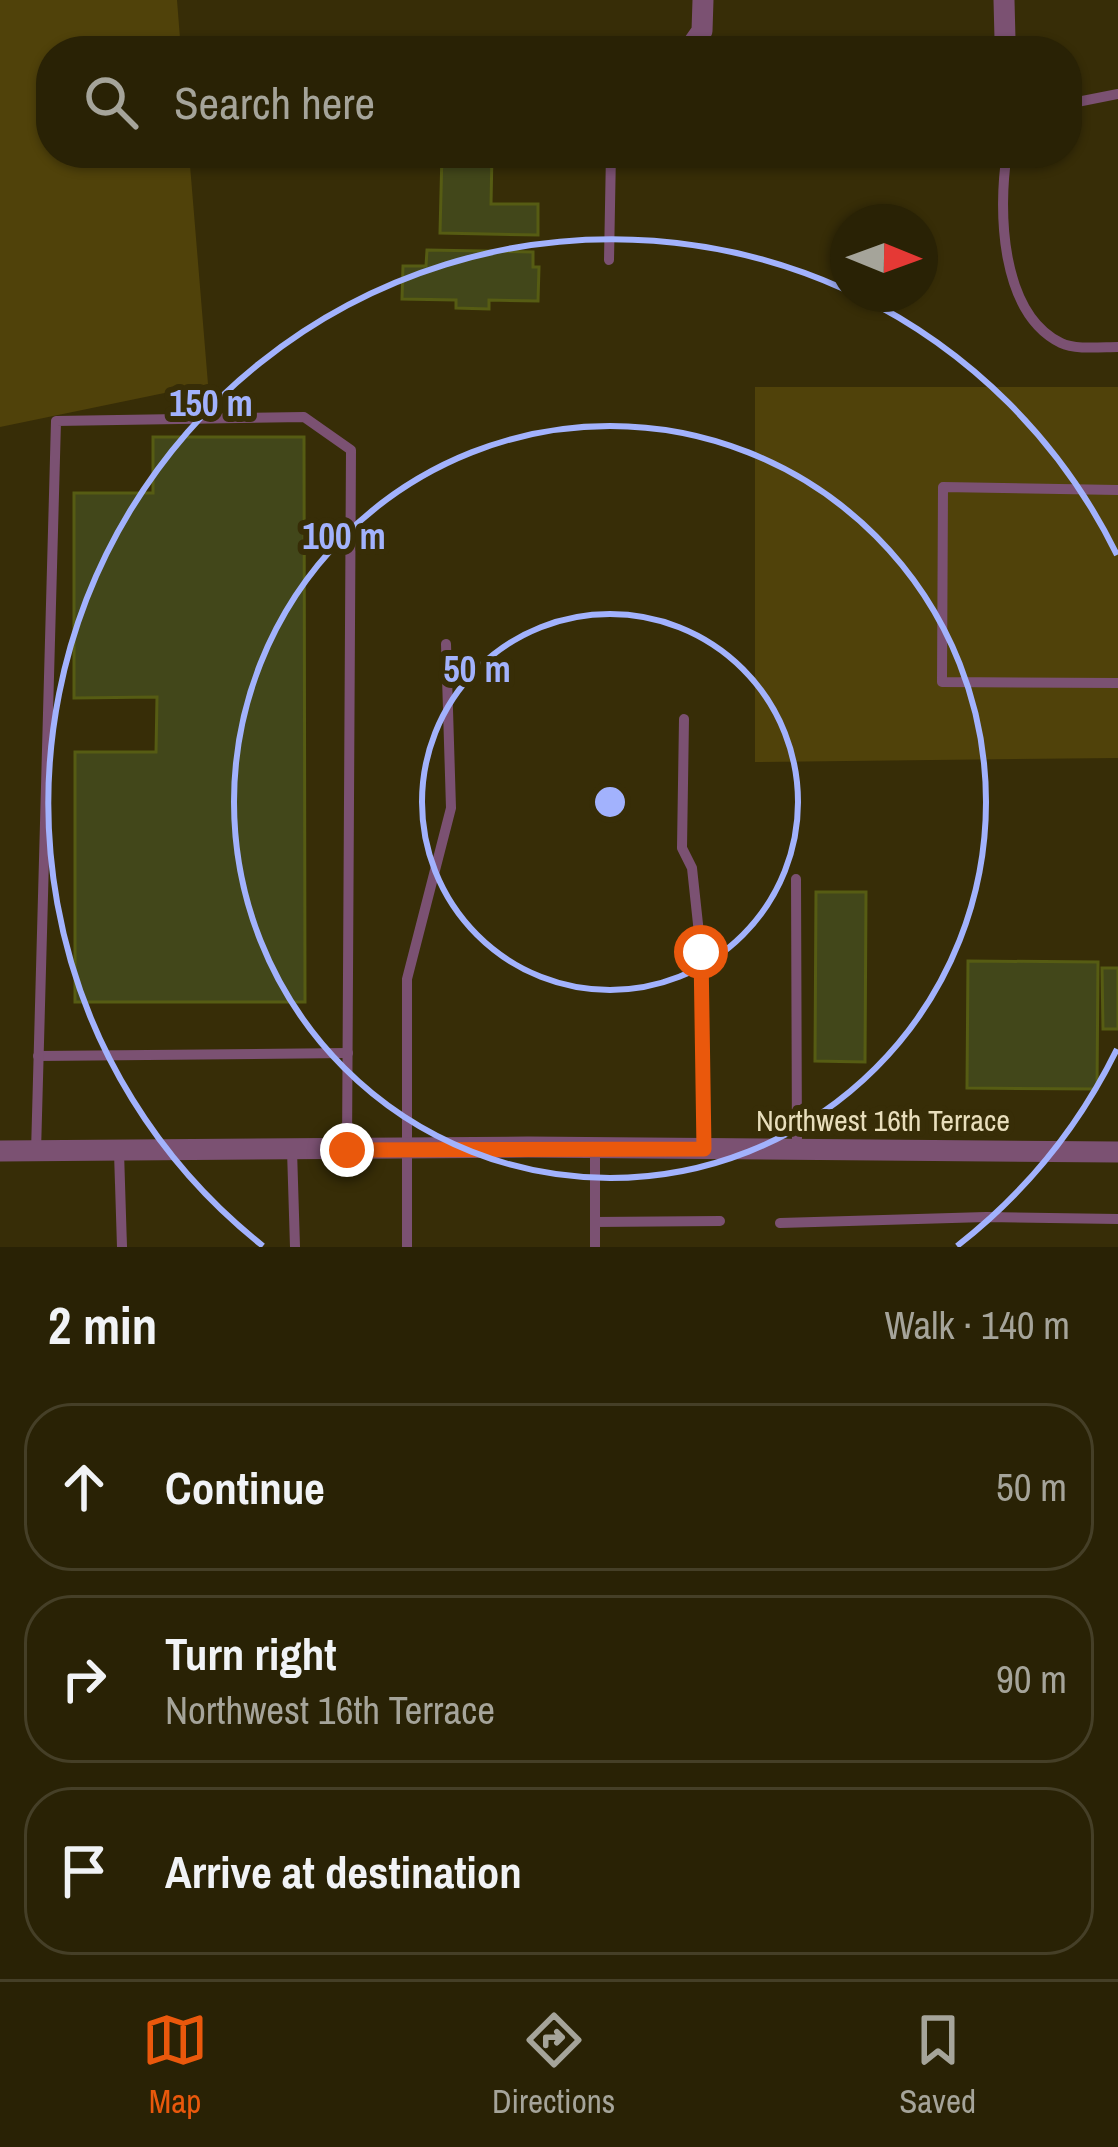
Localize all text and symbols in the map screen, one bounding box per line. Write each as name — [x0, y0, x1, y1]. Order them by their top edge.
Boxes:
search box — [36, 36, 1082, 168]
icon: search — [78, 69, 144, 135]
text: Search here — [174, 72, 375, 133]
north arrow — [830, 204, 938, 312]
text: 150 m — [169, 379, 253, 427]
text: 100 m — [302, 512, 386, 560]
text: 50 m — [443, 645, 511, 693]
centre of rings — [589, 781, 631, 823]
route start — [674, 925, 728, 979]
street label: Northwest 16th Terrace — [756, 1100, 1010, 1140]
route end — [320, 1123, 374, 1177]
text: 2 min — [48, 1291, 157, 1360]
text: Walk · 140 m — [885, 1299, 1070, 1351]
icon: ahead — [51, 1454, 117, 1520]
text: Continue — [165, 1457, 325, 1518]
text: 50 m — [996, 1461, 1067, 1513]
text: Turn right — [165, 1623, 337, 1684]
icon: right — [51, 1646, 117, 1712]
text: 90 m — [996, 1653, 1067, 1705]
text: Northwest 16th Terrace — [165, 1684, 495, 1736]
icon: arrive — [51, 1838, 117, 1904]
text: Arrive at destination — [165, 1841, 522, 1902]
tab: Map — [142, 2007, 208, 2123]
tab: Directions — [492, 2007, 615, 2123]
tab: Saved — [899, 2007, 976, 2123]

